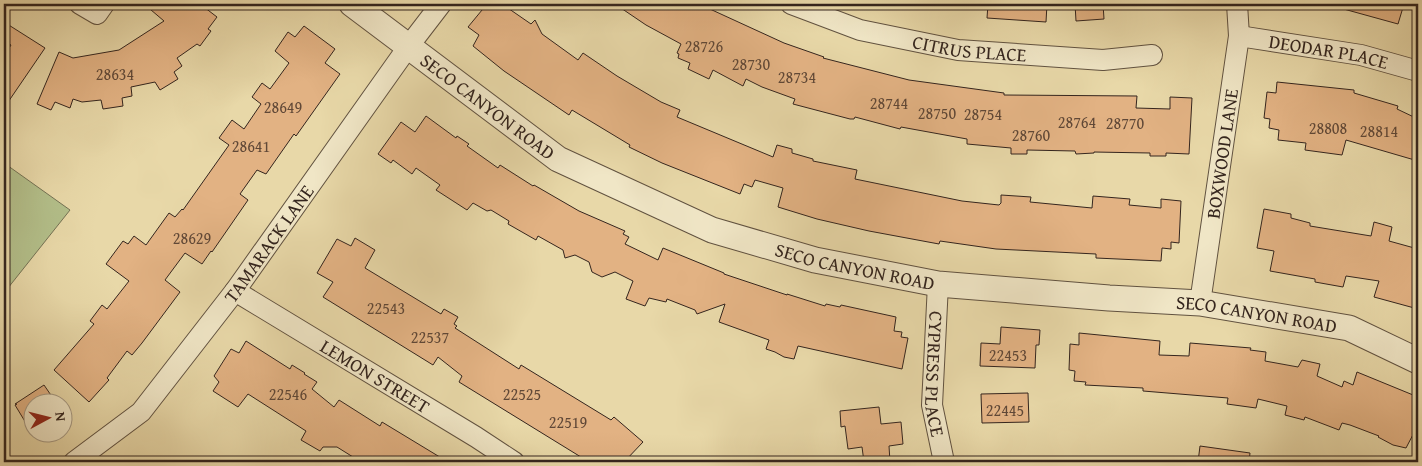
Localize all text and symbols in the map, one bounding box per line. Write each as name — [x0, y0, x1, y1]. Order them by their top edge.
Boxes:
street label: CITRUS PLACE — [910, 27, 1028, 69]
street label: DEODAR PLACE — [1267, 27, 1392, 76]
house number: 28726 — [685, 34, 724, 58]
street label: SECO CANYON ROAD — [414, 46, 561, 166]
house number: 28730 — [732, 52, 771, 76]
house number: 28634 — [96, 62, 135, 86]
house number: 28734 — [778, 65, 817, 89]
street label: BOXWOOD LANE — [1198, 86, 1245, 220]
house number: 28744 — [870, 91, 909, 115]
house number: 28649 — [264, 95, 303, 119]
house number: 28750 — [918, 101, 957, 125]
house number: 28754 — [964, 102, 1003, 126]
house number: 28764 — [1058, 110, 1097, 134]
house number: 28770 — [1106, 111, 1145, 135]
house number: 28808 — [1309, 116, 1348, 140]
house number: 28814 — [1360, 119, 1399, 143]
house number: 28760 — [1012, 123, 1051, 147]
house number: 28641 — [232, 134, 270, 158]
street label: TAMARACK LANE — [217, 178, 320, 309]
house number: 28629 — [173, 226, 212, 250]
street label: SECO CANYON ROAD — [772, 235, 937, 297]
street label: SECO CANYON ROAD — [1175, 288, 1339, 340]
house number: 22543 — [367, 296, 405, 320]
street label: CYPRESS PLACE — [918, 310, 952, 439]
house number: 22537 — [411, 325, 450, 349]
street label: LEMON STREET — [315, 332, 436, 420]
house number: 22453 — [989, 343, 1027, 367]
house number: 22546 — [269, 382, 308, 406]
house number: 22525 — [503, 382, 541, 406]
north arrow — [22, 394, 72, 444]
house number: 22445 — [986, 398, 1024, 422]
house number: 22519 — [549, 410, 588, 434]
text: N — [50, 411, 71, 423]

